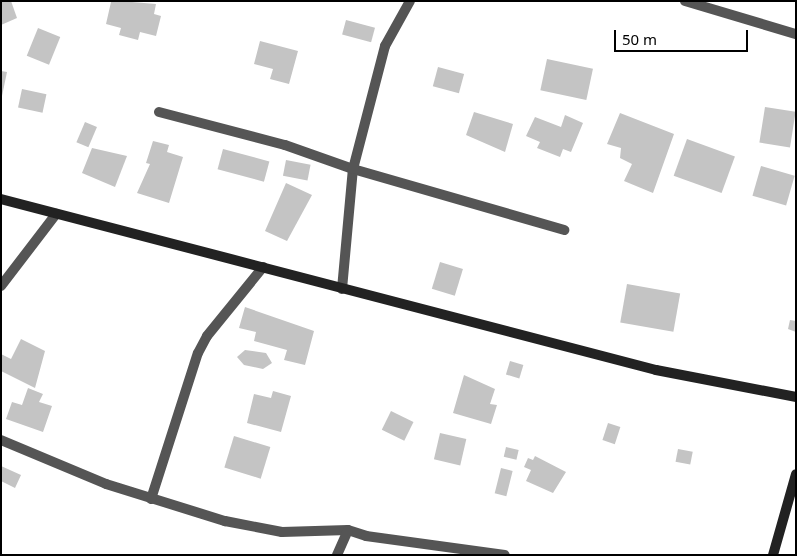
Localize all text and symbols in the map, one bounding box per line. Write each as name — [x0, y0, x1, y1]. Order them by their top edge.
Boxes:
scale bar — [617, 20, 751, 52]
text: 50 m — [622, 29, 657, 49]

